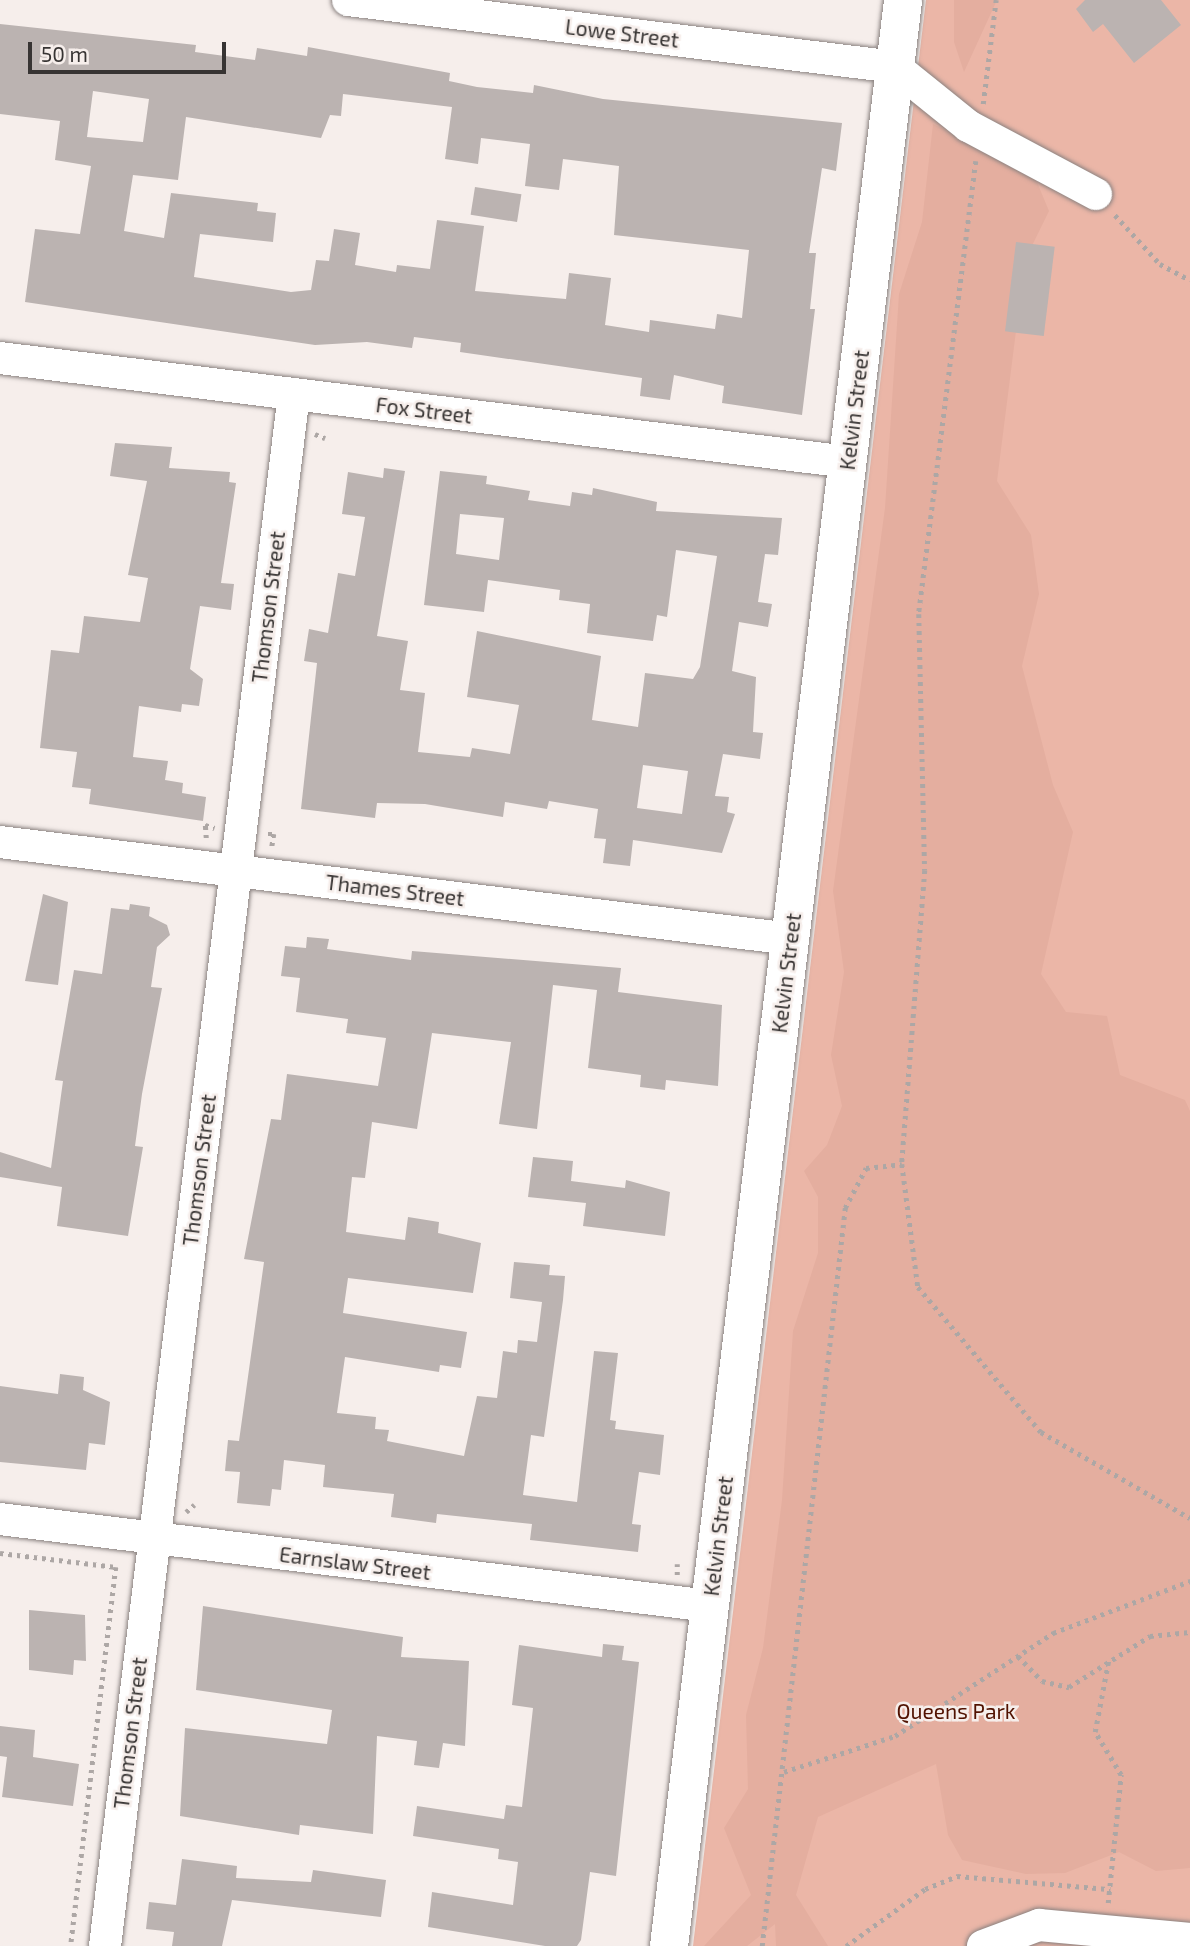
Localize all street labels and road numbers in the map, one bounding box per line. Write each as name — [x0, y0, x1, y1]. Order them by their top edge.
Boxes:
street label: Lowe Street — [564, 14, 680, 52]
street label: Kelvin Street — [834, 349, 874, 471]
street label: Fox Street — [374, 392, 474, 428]
street label: Thomson Street — [246, 530, 290, 684]
street label: Thames Street — [324, 869, 466, 911]
street label: Kelvin Street — [766, 912, 806, 1034]
street label: Thomson Street — [177, 1093, 221, 1247]
street label: Kelvin Street — [698, 1475, 738, 1597]
street label: Earnslaw Street — [278, 1541, 432, 1585]
street label: Thomson Street — [108, 1656, 152, 1810]

